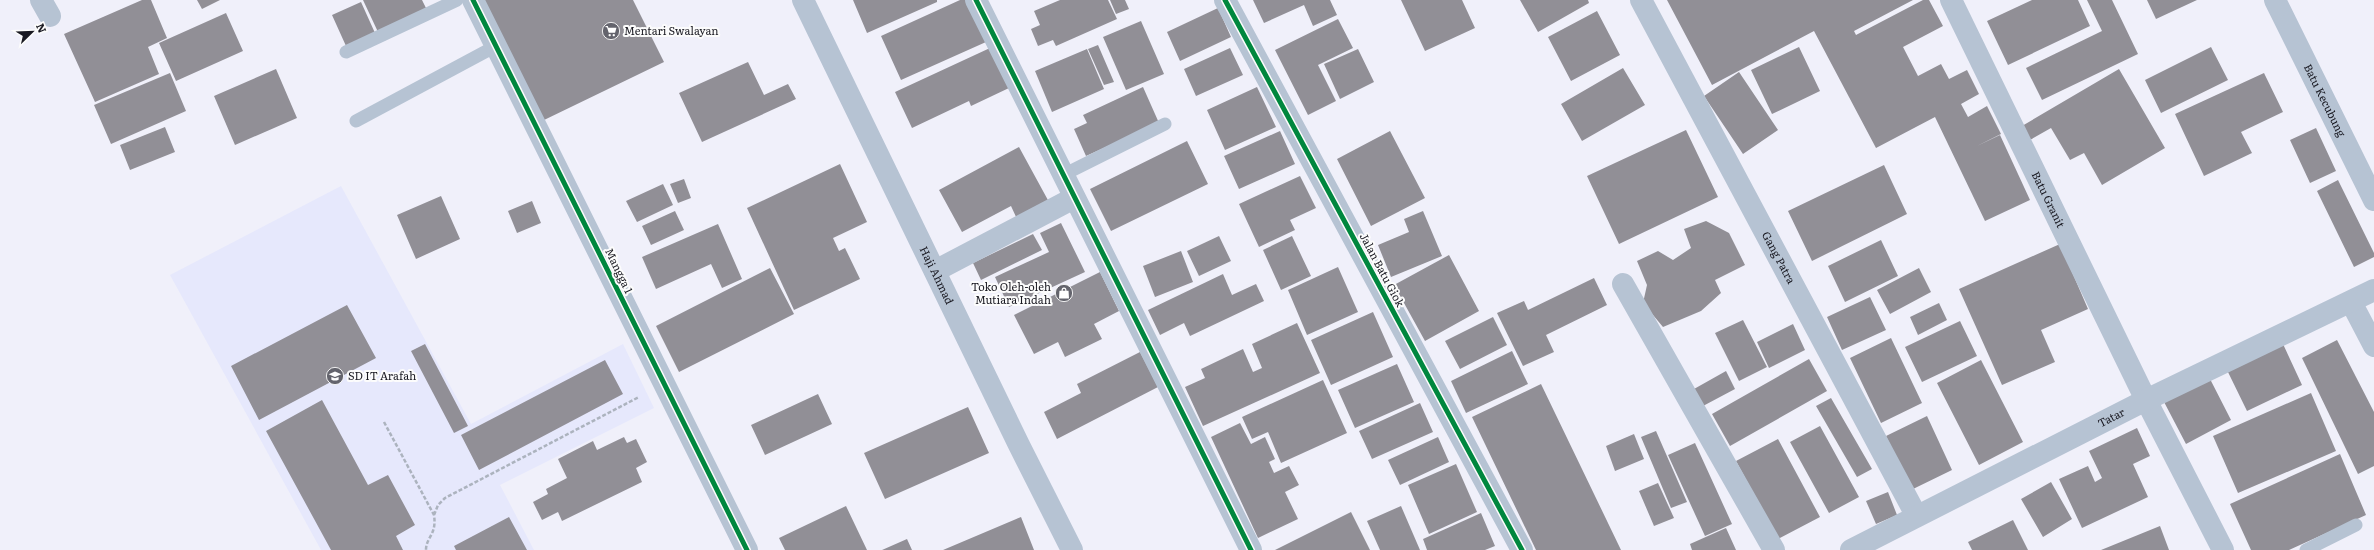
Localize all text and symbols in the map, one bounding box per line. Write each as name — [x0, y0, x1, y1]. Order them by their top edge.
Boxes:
north arrow — [12, 12, 52, 52]
text: N — [33, 20, 51, 35]
supermarket icon: Mentari Swalayan — [601, 21, 621, 41]
place label: Mentari Swalayan — [624, 22, 719, 38]
street label: Batu Kecubung — [2301, 61, 2351, 140]
street label: Batu Granit — [2029, 168, 2070, 230]
street label: Gang Patra — [1759, 228, 1800, 286]
street label: Jalan Batu Giok — [1357, 230, 1409, 310]
street label: Haji Ahmad — [917, 243, 959, 307]
street label: Mangga 1 — [602, 245, 638, 296]
place label: Toko Oleh-oleh Mutiara Indah — [971, 278, 1051, 307]
shop icon: Toko Oleh-oleh Mutiara Indah — [1054, 283, 1074, 303]
school or university icon: SD IT Arafah — [325, 366, 345, 386]
place label: SD IT Arafah — [348, 367, 416, 383]
street label: Tatar — [2095, 403, 2128, 430]

